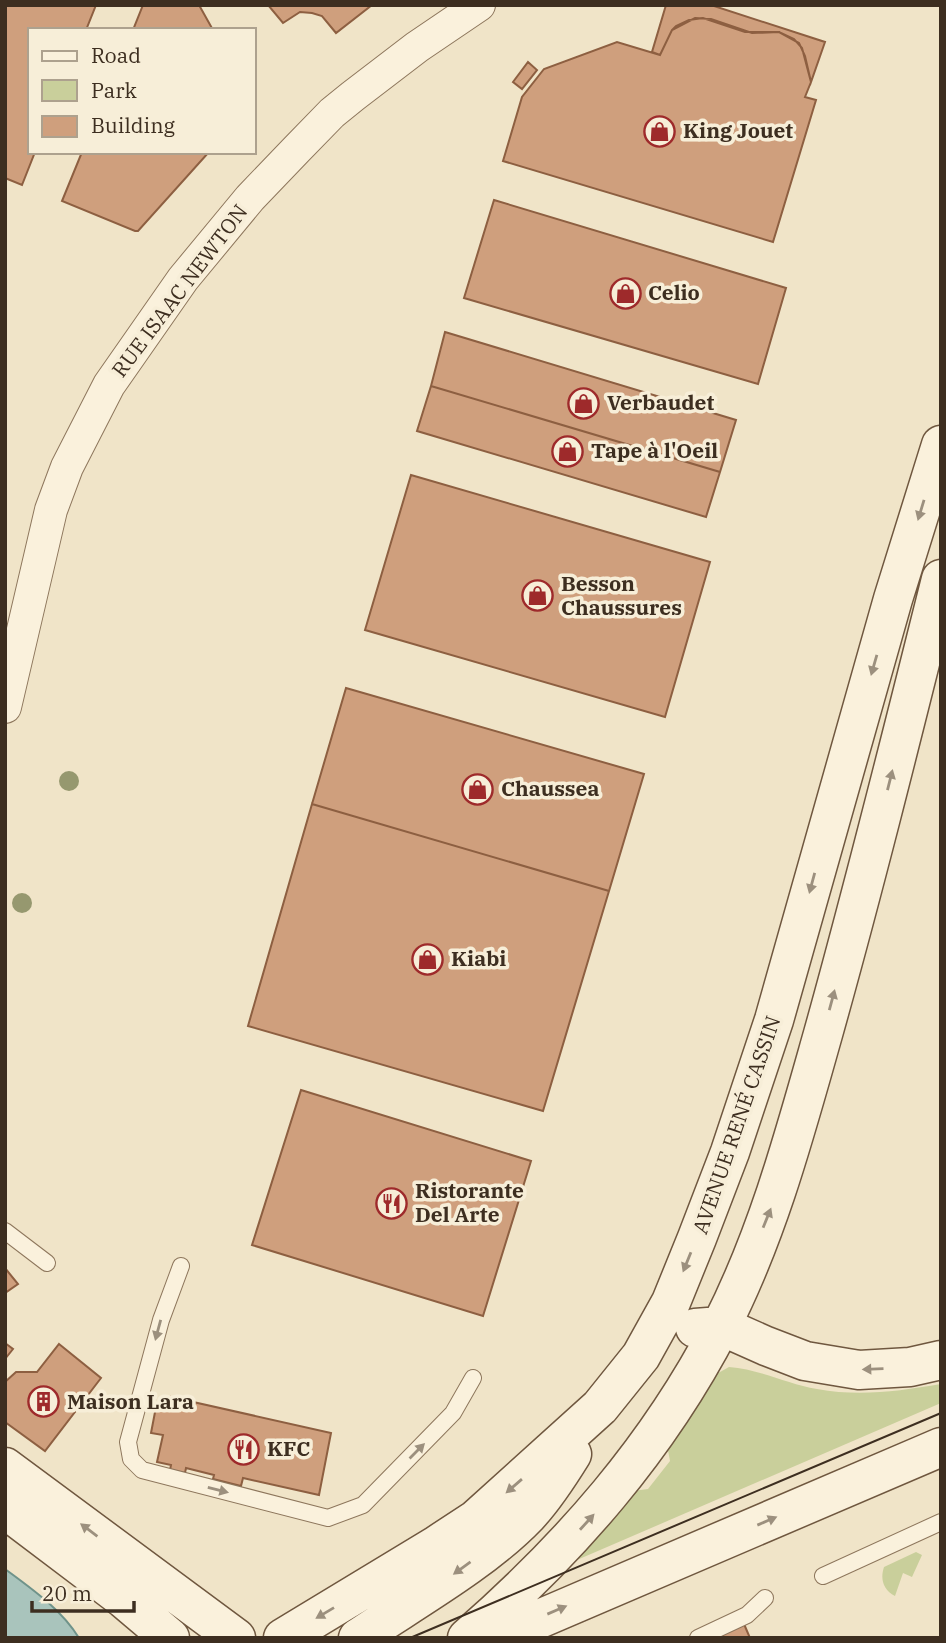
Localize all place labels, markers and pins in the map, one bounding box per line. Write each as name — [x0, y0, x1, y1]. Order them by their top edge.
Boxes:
shop icon: King Jouet — [643, 114, 677, 148]
place label: King Jouet — [683, 116, 793, 144]
shop icon: Celio — [608, 276, 642, 310]
place label: Celio — [648, 278, 700, 306]
shop icon: Verbaudet — [567, 386, 601, 420]
place label: Verbaudet — [607, 388, 714, 416]
shop icon: Tape à l'Oeil — [551, 434, 585, 468]
place label: Tape à l'Oeil — [591, 436, 718, 464]
place label: Besson Chaussures — [561, 569, 682, 621]
shop icon: Besson Chaussures — [521, 579, 555, 613]
shop icon: Chaussea — [461, 772, 495, 806]
place label: Chaussea — [501, 774, 600, 802]
shop icon: Kiabi — [411, 942, 445, 976]
place label: Kiabi — [451, 944, 506, 972]
place label: Ristorante Del Arte — [415, 1176, 524, 1228]
restaurant icon: Ristorante Del Arte — [375, 1186, 409, 1220]
building icon: Maison Lara — [27, 1385, 61, 1419]
place label: Maison Lara — [67, 1387, 194, 1415]
restaurant icon: KFC — [227, 1432, 261, 1466]
place label: KFC — [267, 1434, 310, 1462]

